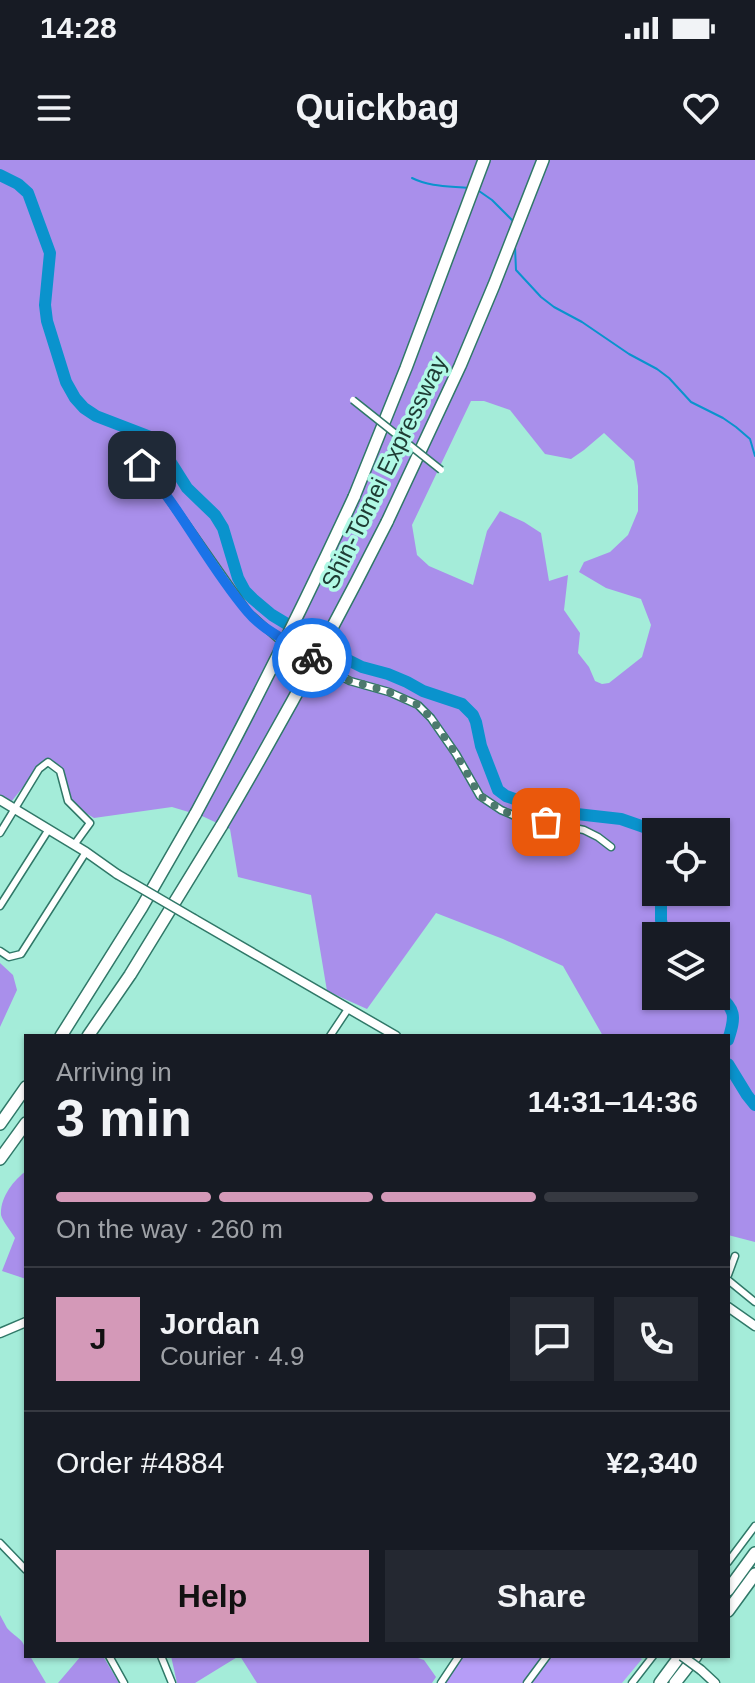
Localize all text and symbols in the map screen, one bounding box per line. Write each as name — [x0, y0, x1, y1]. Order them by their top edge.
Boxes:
text: 14:28 — [40, 11, 117, 44]
icon: menu — [32, 86, 76, 130]
icon: heart — [679, 86, 723, 130]
text: Quickbag — [295, 87, 460, 128]
street label: Shin-Tomei Expressway — [316, 351, 452, 593]
pin — [108, 431, 176, 499]
icon: home — [120, 443, 164, 487]
courier — [272, 618, 352, 698]
icon: bike — [290, 636, 334, 680]
pin — [512, 788, 580, 856]
icon: bag — [524, 800, 568, 844]
map controls — [642, 818, 730, 1010]
button: locate — [642, 818, 730, 906]
button: layers — [642, 922, 730, 1010]
text: Arriving in — [56, 1057, 172, 1087]
text: 14:31–14:36 — [528, 1085, 698, 1118]
text: 3 min — [56, 1089, 192, 1147]
text: On the way · 260 m — [56, 1214, 283, 1244]
button: chat — [510, 1297, 594, 1381]
button: phone — [614, 1297, 698, 1381]
text: Jordan — [160, 1307, 260, 1340]
text: J — [90, 1322, 106, 1355]
text: Courier · 4.9 — [160, 1341, 305, 1371]
text: Order #4884 — [56, 1446, 224, 1479]
text: ¥2,340 — [606, 1446, 698, 1479]
button: Help — [56, 1550, 369, 1642]
button: Share — [385, 1550, 698, 1642]

